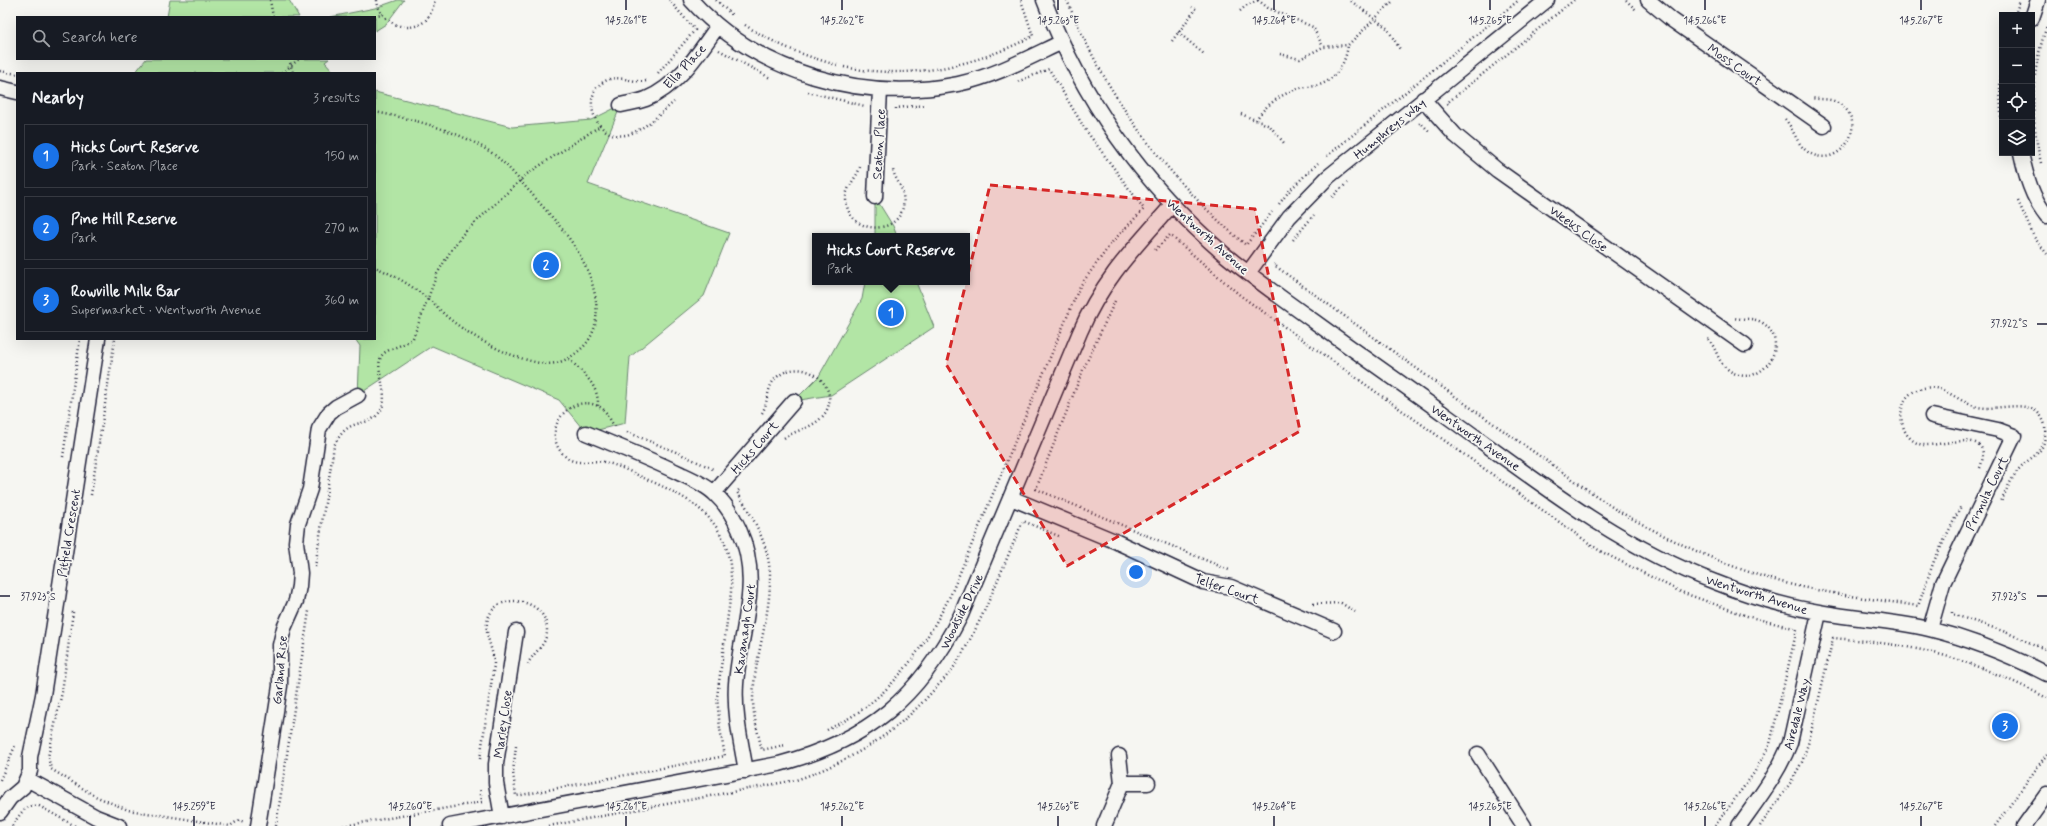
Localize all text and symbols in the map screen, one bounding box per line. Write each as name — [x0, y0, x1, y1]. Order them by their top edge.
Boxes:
map controls — [1999, 12, 2035, 156]
button: + — [1999, 12, 2035, 48]
text: 145.261°E — [605, 14, 647, 28]
text: 145.262°E — [820, 14, 864, 28]
text: 145.263°E — [1037, 14, 1079, 28]
text: 145.264°E — [1252, 14, 1296, 28]
text: 145.265°E — [1468, 14, 1512, 28]
text: 145.266°E — [1684, 14, 1727, 28]
text: 145.267°E — [1899, 14, 1943, 28]
search box — [16, 16, 376, 60]
icon: search — [30, 27, 52, 49]
text: Search here — [62, 28, 138, 48]
street label: Moss Court — [1704, 40, 1765, 90]
street label: Ella Place — [660, 41, 710, 93]
button: − — [1999, 48, 2035, 84]
button: locate — [1999, 84, 2035, 120]
text: Nearby — [32, 87, 84, 109]
text: 3 results — [313, 90, 360, 107]
street label: Humphreys Way — [1350, 95, 1430, 164]
street label: Seaton Place — [869, 108, 890, 180]
button: layers — [1999, 120, 2035, 156]
text: Hicks Court Reserve — [71, 138, 199, 158]
text: 1 — [43, 148, 49, 165]
text: 150 m — [325, 148, 359, 165]
text: Park · Seaton Place — [71, 158, 178, 175]
street label: Wentworth Avenue — [1162, 195, 1252, 279]
street label: Weeks Close — [1545, 202, 1611, 256]
text: Pine Hill Reserve — [71, 210, 177, 230]
text: 2 — [43, 220, 49, 237]
text: 270 m — [324, 220, 359, 237]
text: Park — [71, 230, 97, 247]
popup — [812, 233, 970, 285]
text: Hicks Court Reserve — [827, 241, 955, 261]
pin: 2 — [533, 250, 559, 280]
text: Park — [827, 261, 853, 278]
text: Rowville Milk Bar — [71, 282, 180, 302]
text: 3 — [43, 292, 49, 309]
text: 360 m — [324, 292, 359, 309]
pin: 1 — [878, 298, 904, 328]
text: Supermarket · Wentworth Avenue — [71, 302, 261, 319]
text: 37.922°S — [1991, 317, 2028, 331]
street label: Wentworth Avenue — [1427, 401, 1523, 476]
street label: Hicks Court — [727, 418, 783, 478]
street label: Primula Court — [1962, 453, 2013, 534]
street label: Pitfield Crescent — [54, 488, 85, 579]
your location — [1126, 562, 1146, 582]
street label: Telfer Court — [1192, 570, 1261, 609]
street label: Woodside Drive — [937, 571, 988, 652]
street label: Wentworth Avenue — [1703, 572, 1810, 619]
street label: Kavanagh Court — [731, 583, 760, 675]
text: 37.923°S — [20, 590, 56, 604]
text: 37.923°S — [1991, 590, 2027, 604]
street label: Garland Rise — [269, 635, 292, 705]
street label: Airedale Way — [1780, 676, 1815, 752]
street label: Marley Close — [490, 689, 517, 759]
pin: 3 — [1992, 711, 2018, 741]
text: 145.259°E — [172, 800, 216, 814]
text: 145.260°E — [388, 800, 432, 814]
text: 145.261°E — [605, 800, 647, 814]
text: 145.262°E — [820, 800, 864, 814]
text: 145.263°E — [1037, 800, 1079, 814]
text: 145.264°E — [1252, 800, 1296, 814]
text: 145.265°E — [1468, 800, 1512, 814]
text: 145.266°E — [1684, 800, 1727, 814]
text: 145.267°E — [1899, 800, 1943, 814]

